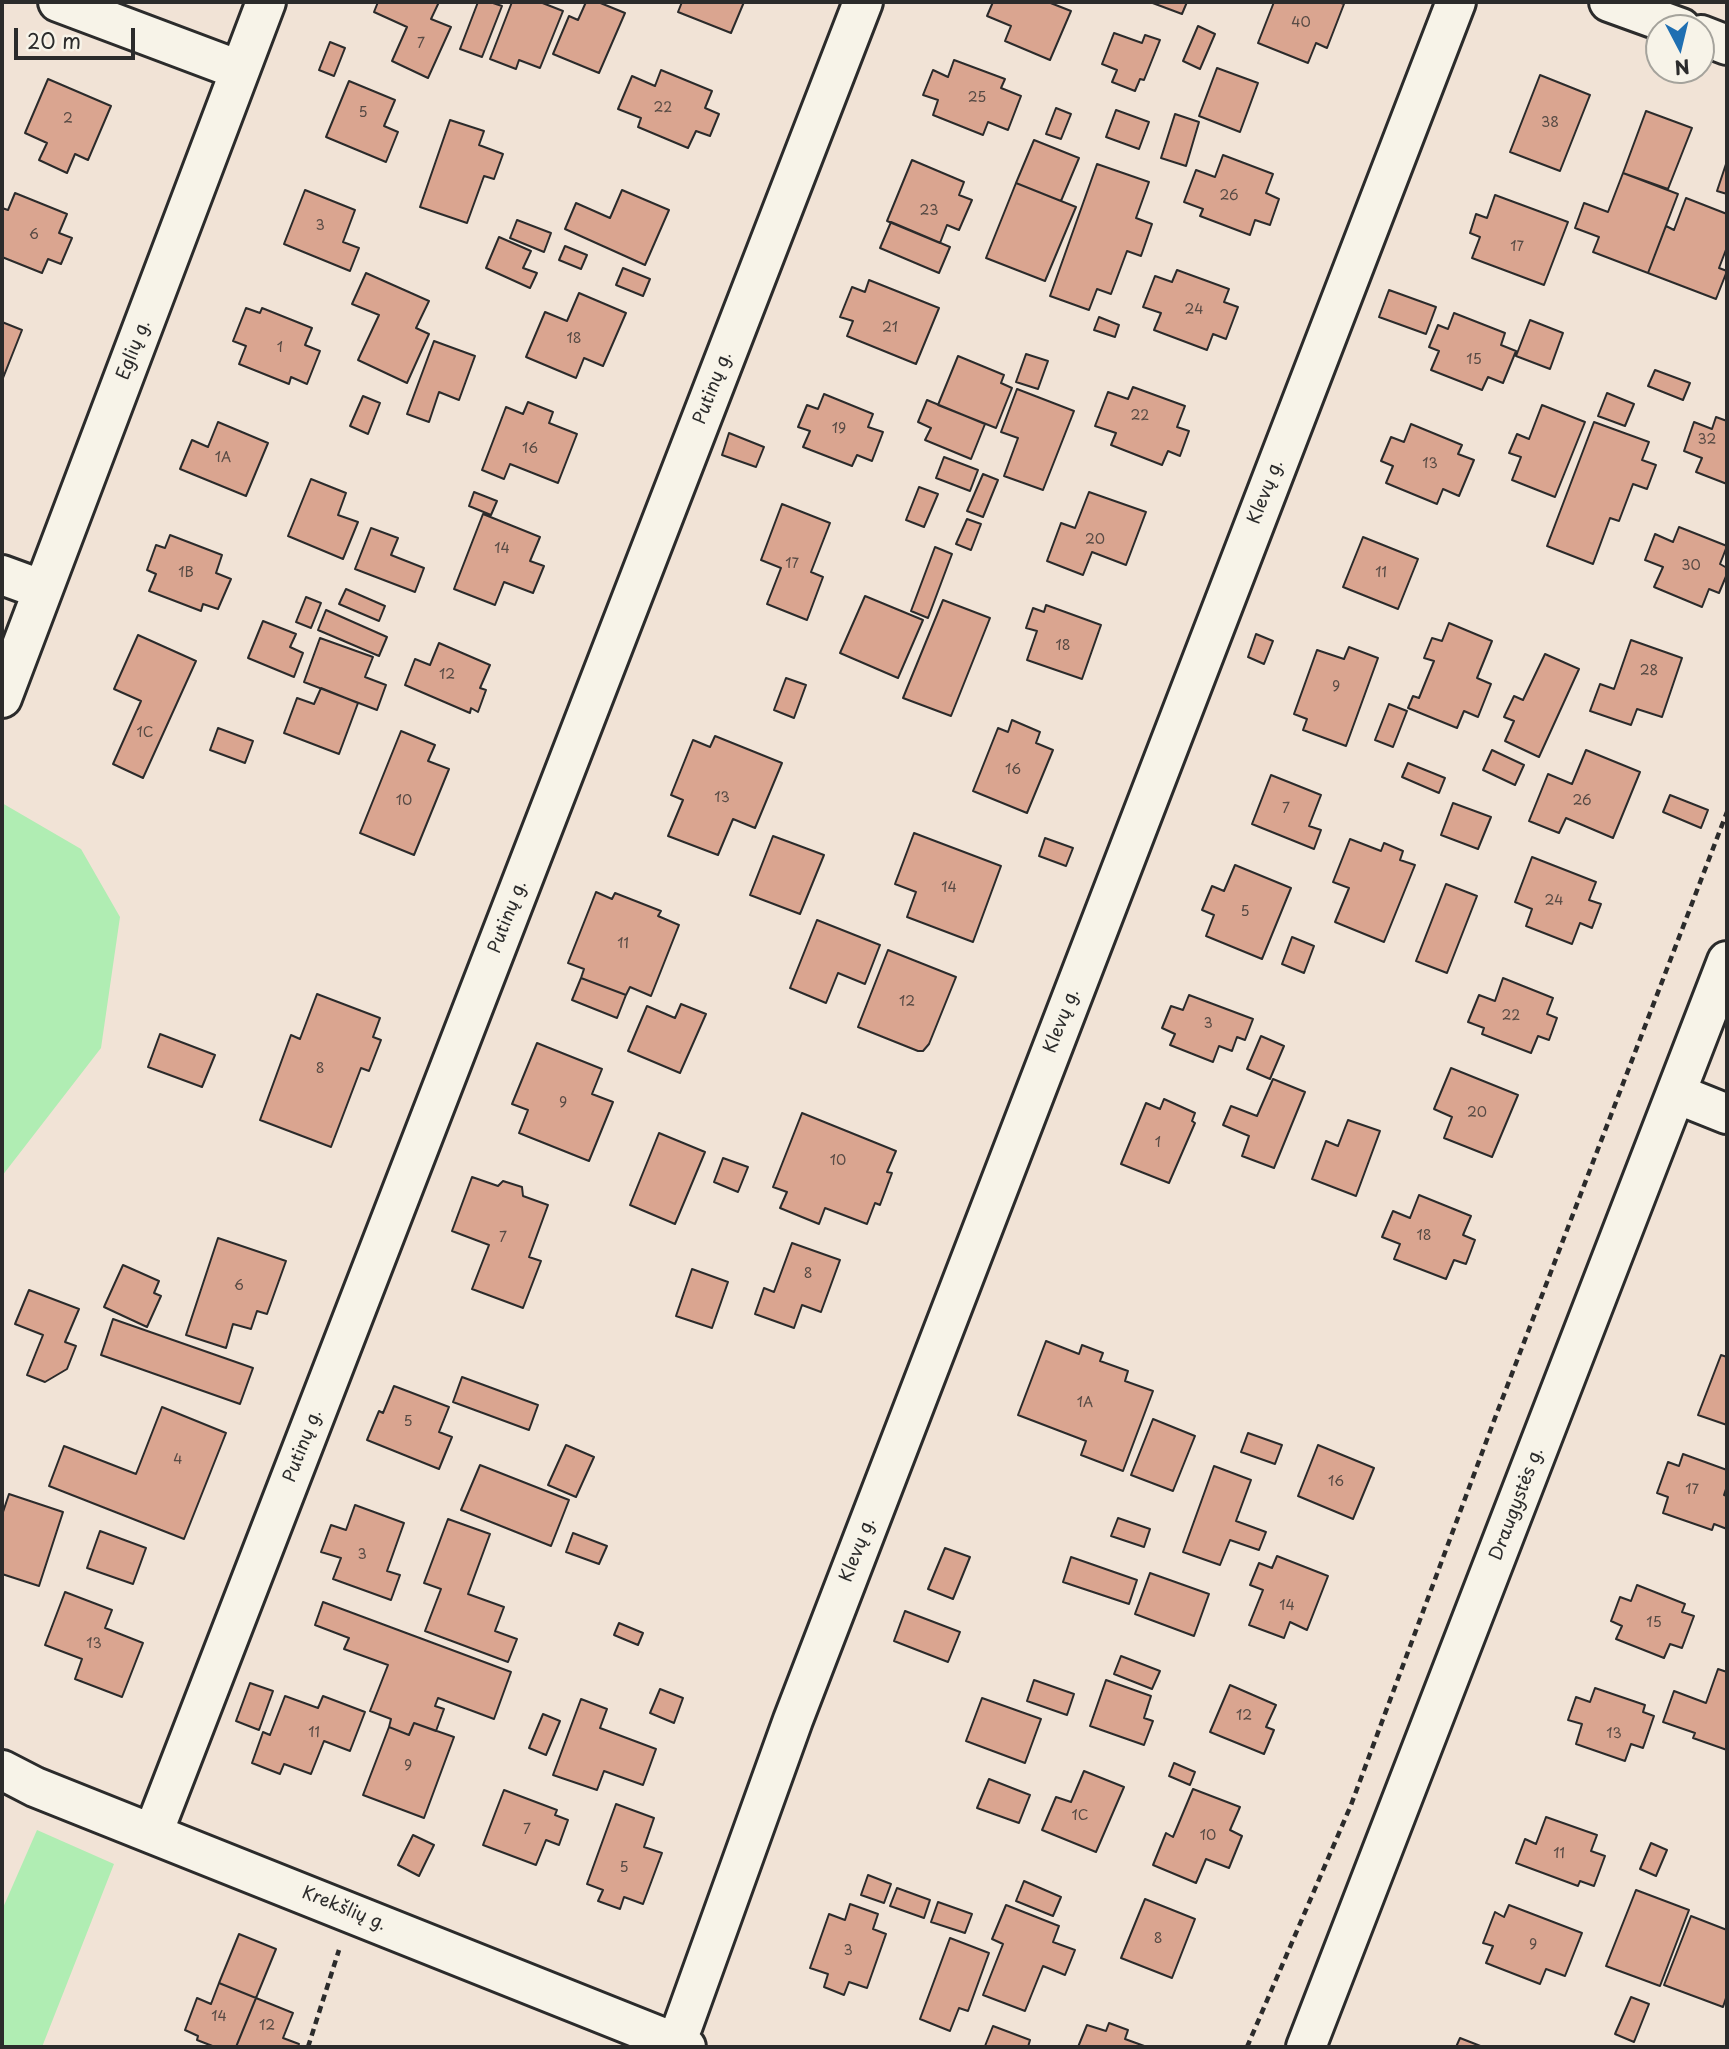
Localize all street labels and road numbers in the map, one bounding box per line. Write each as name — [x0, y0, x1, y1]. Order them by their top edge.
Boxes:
street label: Eglių g. — [113, 317, 155, 383]
street label: Putinų g. — [689, 349, 737, 427]
street label: Klevų g. — [1244, 457, 1288, 527]
street label: Putinų g. — [484, 878, 532, 956]
street label: Klevų g. — [1040, 986, 1084, 1056]
street label: Putinų g. — [279, 1407, 327, 1485]
street label: Draugystės g. — [1486, 1444, 1548, 1564]
street label: Klevų g. — [836, 1515, 880, 1585]
street label: Krekšlių g. — [299, 1882, 389, 1936]

